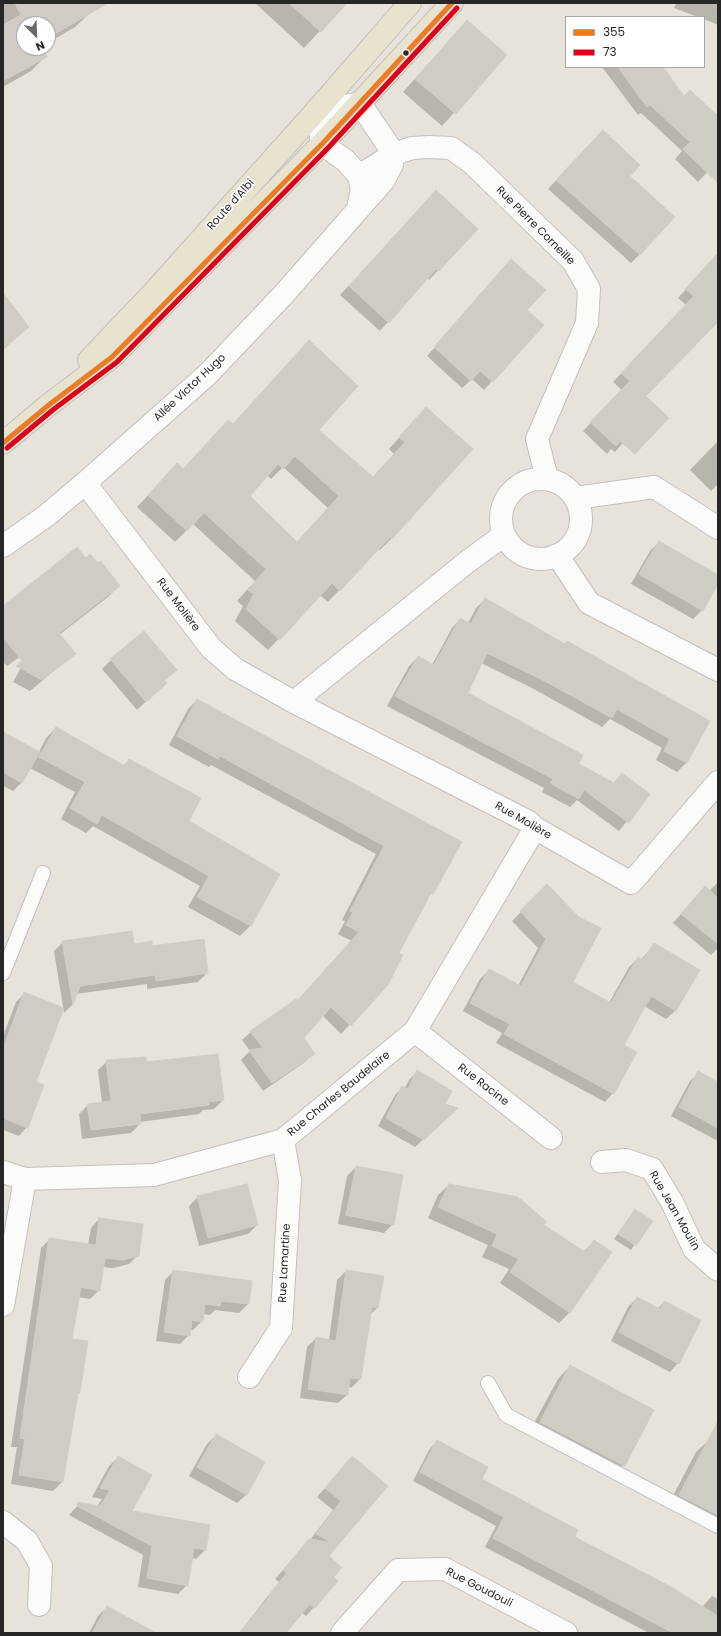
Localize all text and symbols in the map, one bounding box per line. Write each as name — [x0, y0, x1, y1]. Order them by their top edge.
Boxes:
north arrow — [16, 16, 56, 56]
legend — [565, 16, 705, 68]
text: 355 — [603, 23, 625, 40]
text: N — [33, 37, 47, 55]
text: 73 — [603, 43, 617, 60]
unlabelled marker — [401, 48, 411, 58]
street label: Route d'Albi — [205, 177, 257, 233]
street label: Rue Pierre Corneille — [493, 184, 577, 268]
street label: Allée Victor Hugo — [151, 351, 229, 425]
street label: Rue Molière — [154, 576, 202, 634]
street label: Rue Molière — [492, 799, 554, 843]
street label: Rue Charles Baudelaire — [285, 1049, 393, 1139]
street label: Rue Racine — [455, 1061, 511, 1109]
street label: Rue Jean Moulin — [646, 1169, 702, 1253]
street label: Rue Lamartine — [276, 1223, 294, 1303]
street label: Rue Goudouli — [443, 1566, 515, 1610]

